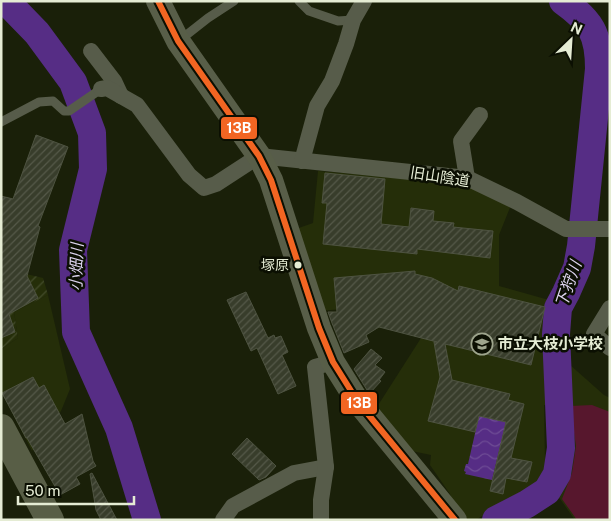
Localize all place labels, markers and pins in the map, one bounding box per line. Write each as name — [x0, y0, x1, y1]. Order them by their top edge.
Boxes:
place label: 塚原 — [261, 257, 289, 273]
marker: 塚原 — [293, 260, 303, 270]
school or university icon: 市立大枝小学校 — [470, 332, 494, 356]
place label: 市立大枝小学校 — [498, 335, 603, 352]

